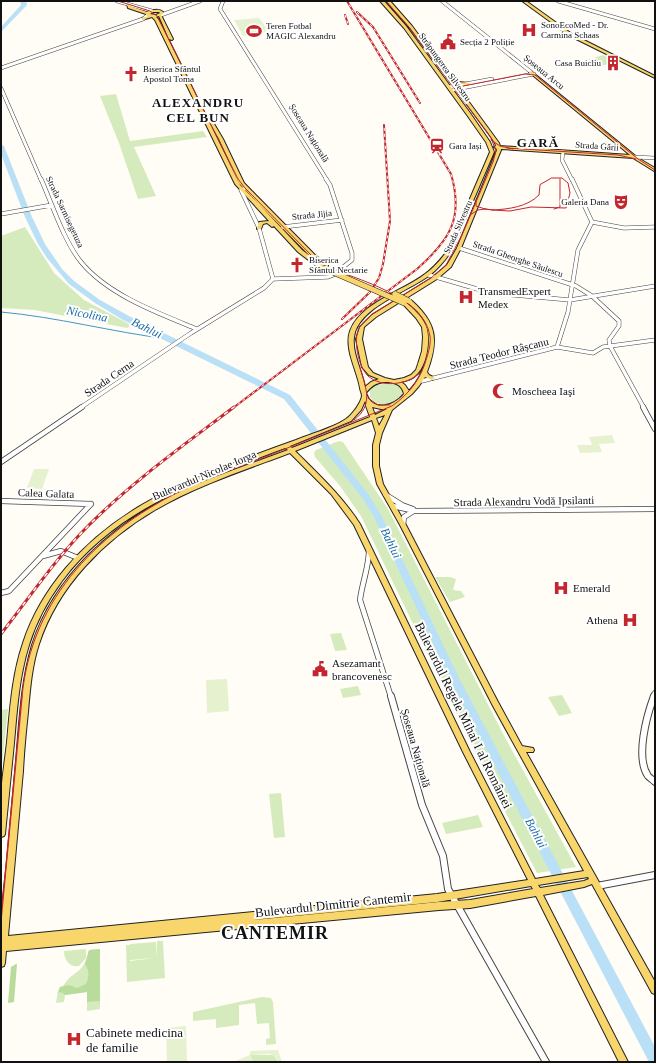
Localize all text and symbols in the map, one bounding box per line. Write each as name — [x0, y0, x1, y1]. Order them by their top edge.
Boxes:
place label: SonoEcoMed - Dr. Carmina Schaas — [541, 20, 609, 40]
place label: Teren Fotbal MAGIC Alexandru — [266, 21, 336, 41]
hospital icon: SonoEcoMed - Dr. Carmina Schaas — [520, 21, 538, 39]
sports icon: Teren Fotbal MAGIC Alexandru — [245, 22, 263, 40]
street label: Străpungerea Silvestru — [417, 31, 473, 103]
public building icon: Secția 2 Poliție — [439, 33, 457, 51]
place label: Secția 2 Poliție — [460, 37, 515, 47]
street label: Șoseaua Arcu — [522, 53, 567, 92]
building icon: Casa Buicliu — [604, 54, 622, 72]
place label: Casa Buicliu — [555, 58, 601, 68]
place label: Biserica Sfântul Apostol Toma — [143, 64, 201, 84]
church icon: Biserica Sfântul Apostol Toma — [122, 65, 140, 83]
district label: ALEXANDRU CEL BUN — [152, 95, 244, 125]
street label: Șoseaua Națională — [287, 102, 331, 164]
district label: GARĂ — [517, 135, 559, 150]
station icon: Gara Iași — [428, 137, 446, 155]
street label: Strada Gării — [575, 139, 620, 153]
place label: Gara Iași — [449, 141, 482, 151]
street label: Strada Sarmisegetuza — [44, 175, 86, 249]
theatre icon: Galeria Dana — [612, 193, 630, 211]
place label: Galeria Dana — [561, 197, 609, 207]
street label: Strada Silvestru — [442, 198, 474, 255]
street label: Strada Jijia — [291, 208, 333, 222]
street label: Strada Gheorghe Săulescu — [472, 239, 565, 279]
place label: Biserica Sfântul Nectarie — [309, 255, 368, 275]
church icon: Biserica Sfântul Nectarie — [288, 256, 306, 274]
place label: TransmedExpert Medex — [478, 285, 551, 310]
hospital icon: TransmedExpert Medex — [457, 288, 475, 306]
water label: Nicolina — [64, 303, 109, 325]
water label: Bahlui — [130, 315, 164, 341]
street label: Strada Teodor Râșcanu — [448, 335, 550, 371]
street label: Strada Cerna — [82, 357, 136, 399]
mosque icon: Moscheea Iaşi — [491, 382, 509, 400]
place label: Moscheea Iaşi — [512, 385, 575, 397]
street label: Bulevardul Nicolae Iorga — [150, 448, 258, 502]
street label: Calea Galata — [18, 486, 75, 500]
street label: Strada Alexandru Vodă Ipsilanti — [454, 494, 594, 508]
water label: Bahlui — [378, 526, 404, 560]
hospital icon: Emerald — [552, 579, 570, 597]
place label: Emerald — [573, 582, 611, 594]
hospital icon: Athena — [621, 611, 639, 629]
place label: Athena — [586, 614, 618, 626]
street label: Bulevardul Regele Mihai I al României — [412, 620, 515, 811]
place label: Asezamant brancovenesc — [332, 657, 392, 682]
public building icon: Asezamant brancovenesc — [311, 660, 329, 678]
street label: Șoseaua Națională — [399, 707, 433, 789]
water label: Bahlui — [522, 816, 550, 850]
street label: Bulevardul Dimitrie Cantemir — [254, 889, 412, 920]
district label: CANTEMIR — [221, 923, 329, 943]
place label: Cabinete medicina de familie — [86, 1025, 183, 1055]
hospital icon: Cabinete medicina de familie — [65, 1030, 83, 1048]

